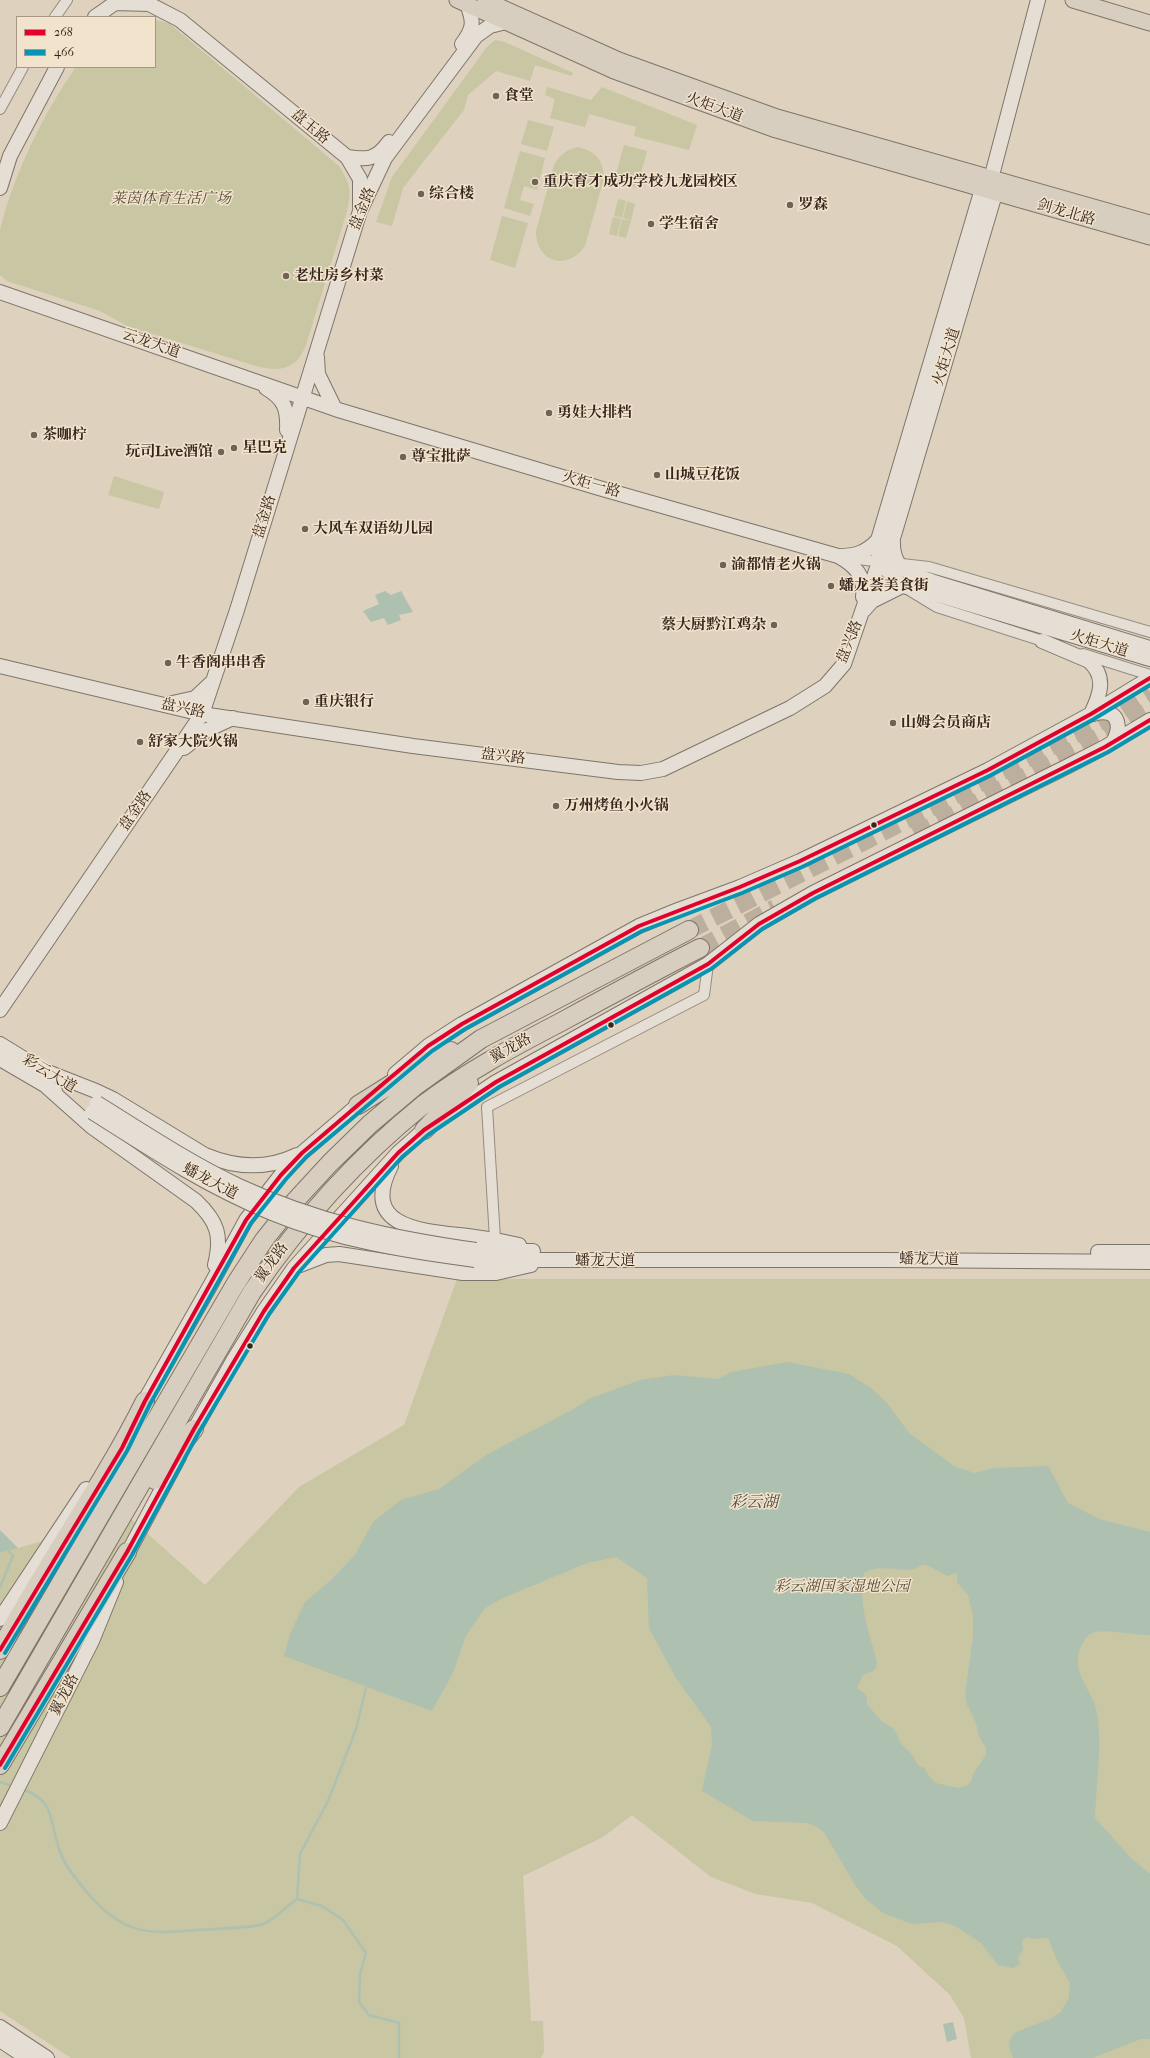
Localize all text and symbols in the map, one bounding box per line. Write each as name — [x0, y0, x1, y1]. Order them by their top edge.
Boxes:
legend — [16, 16, 156, 68]
text: 268 — [54, 25, 73, 39]
text: 466 — [54, 45, 74, 59]
place label: 食堂 — [504, 87, 534, 105]
street label: 火炬大道 — [683, 89, 745, 127]
marker: 食堂 — [491, 91, 501, 101]
street label: 盘玉路 — [287, 106, 333, 148]
place label: 重庆育才成功学校九龙园校区 — [543, 173, 738, 191]
marker: 重庆育才成功学校九龙园校区 — [530, 177, 540, 187]
street label: 盘金路 — [346, 185, 380, 233]
place label: 综合楼 — [429, 185, 474, 203]
marker: 综合楼 — [416, 189, 426, 199]
park label: 莱茵体育生活广场 — [111, 190, 231, 208]
place label: 罗森 — [798, 196, 828, 214]
street label: 剑龙北路 — [1035, 196, 1097, 230]
marker: 罗森 — [785, 200, 795, 210]
place label: 学生宿舍 — [659, 215, 719, 233]
marker: 学生宿舍 — [646, 219, 656, 229]
place label: 老灶房乡村菜 — [294, 267, 384, 285]
marker: 老灶房乡村菜 — [281, 271, 291, 281]
street label: 云龙大道 — [120, 326, 182, 362]
street label: 火炬大道 — [930, 326, 964, 388]
place label: 勇娃大排档 — [557, 404, 632, 422]
marker: 勇娃大排档 — [544, 408, 554, 418]
place label: 茶咖柠 — [42, 426, 87, 444]
marker: 茶咖柠 — [29, 430, 39, 440]
place label: 星巴克 — [242, 439, 287, 457]
place label: 玩司Live酒馆 — [125, 443, 213, 461]
marker: 星巴克 — [229, 443, 239, 453]
marker: 玩司Live酒馆 — [216, 447, 226, 457]
place label: 尊宝批萨 — [411, 448, 471, 466]
marker: 尊宝批萨 — [398, 452, 408, 462]
place label: 山城豆花饭 — [665, 466, 740, 484]
street label: 火炬一路 — [560, 468, 622, 502]
marker: 山城豆花饭 — [652, 470, 662, 480]
street label: 盘金路 — [250, 493, 280, 541]
place label: 大风车双语幼儿园 — [313, 520, 433, 538]
marker: 大风车双语幼儿园 — [300, 524, 310, 534]
place label: 渝都情老火锅 — [731, 556, 821, 574]
marker: 渝都情老火锅 — [718, 560, 728, 570]
place label: 蟠龙荟美食街 — [839, 577, 929, 595]
marker: 蟠龙荟美食街 — [826, 581, 836, 591]
place label: 蔡大厨黔江鸡杂 — [661, 616, 766, 634]
street label: 盘兴路 — [833, 618, 867, 666]
marker: 蔡大厨黔江鸡杂 — [769, 620, 779, 630]
street label: 火炬大道 — [1068, 627, 1130, 661]
place label: 牛香阁串串香 — [176, 654, 266, 672]
marker: 牛香阁串串香 — [163, 658, 173, 668]
place label: 重庆银行 — [314, 693, 374, 711]
street label: 盘兴路 — [159, 696, 207, 722]
marker: 重庆银行 — [301, 697, 311, 707]
place label: 山姆会员商店 — [901, 714, 991, 732]
marker: 山姆会员商店 — [888, 718, 898, 728]
place label: 舒家大院火锅 — [148, 733, 238, 751]
marker: 舒家大院火锅 — [135, 737, 145, 747]
street label: 盘兴路 — [480, 745, 526, 769]
street label: 盘金路 — [116, 787, 156, 835]
place label: 万州烤鱼小火锅 — [564, 797, 669, 815]
marker: 万州烤鱼小火锅 — [551, 801, 561, 811]
unlabelled marker — [869, 820, 879, 830]
unlabelled marker — [606, 1020, 616, 1030]
street label: 翼龙路 — [487, 1030, 535, 1068]
street label: 彩云大道 — [19, 1051, 79, 1097]
street label: 蟠龙大道 — [179, 1160, 241, 1204]
street label: 翼龙路 — [251, 1240, 293, 1286]
street label: 蟠龙大道 — [899, 1250, 959, 1270]
street label: 蟠龙大道 — [575, 1252, 635, 1270]
unlabelled marker — [245, 1341, 255, 1351]
water label: 彩云湖 — [730, 1493, 778, 1513]
park label: 彩云湖国家湿地公园 — [775, 1578, 909, 1596]
street label: 翼龙路 — [47, 1671, 83, 1719]

